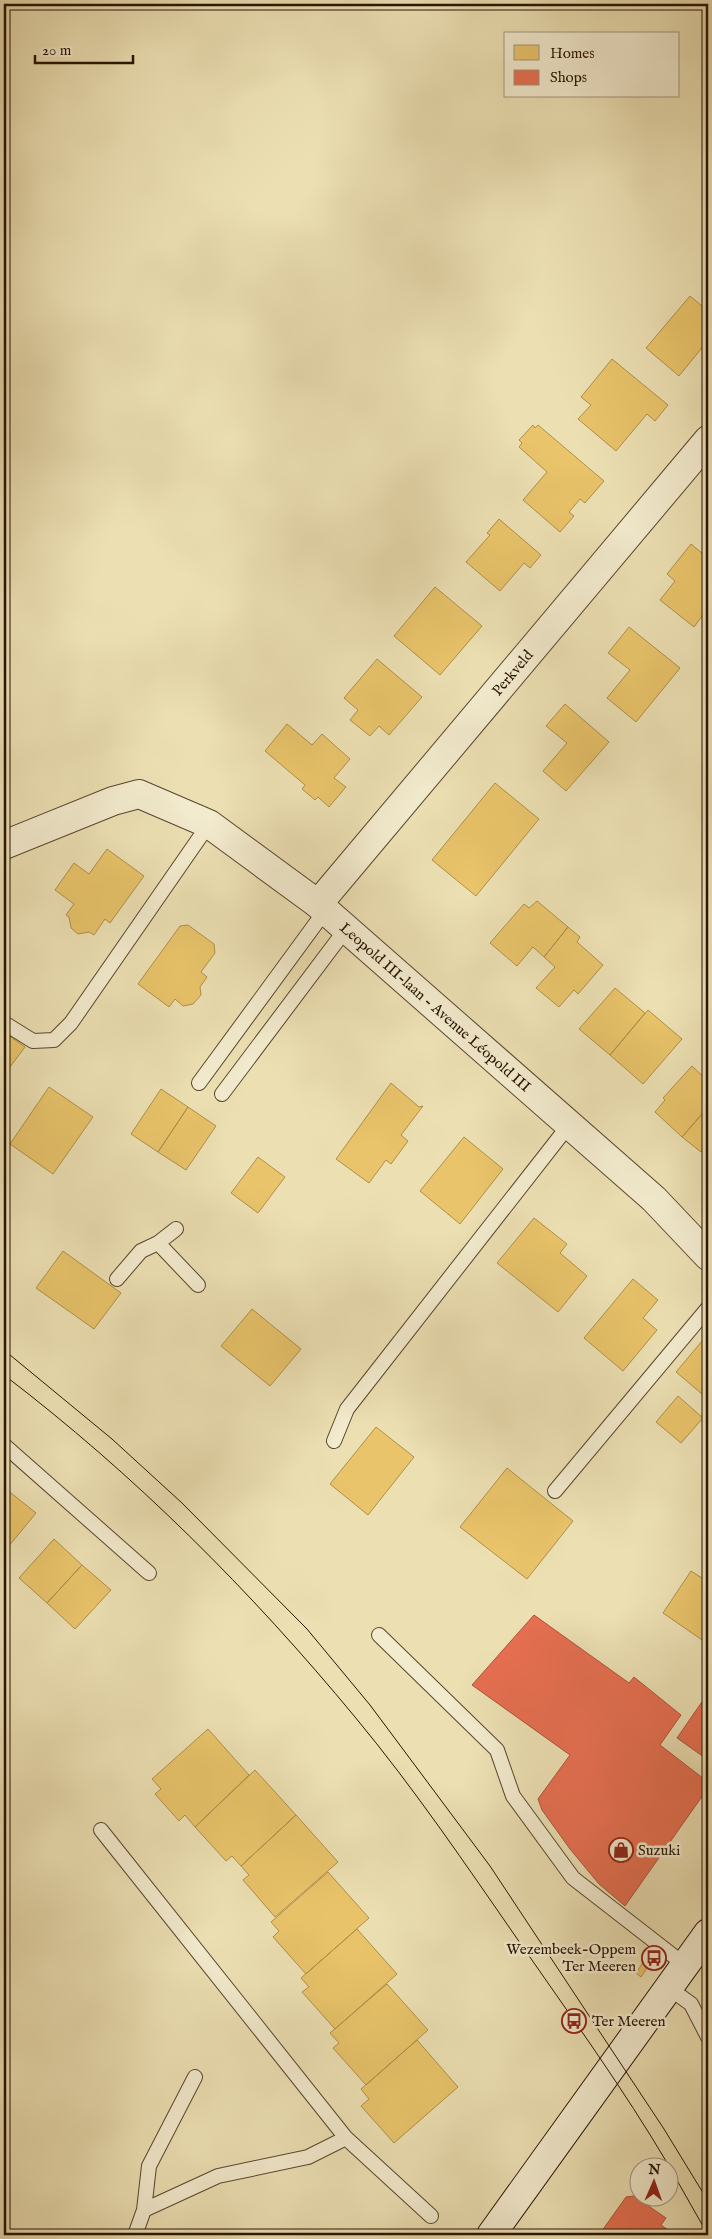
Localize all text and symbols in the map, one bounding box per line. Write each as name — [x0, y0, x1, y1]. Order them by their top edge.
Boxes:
scale bar — [35, 32, 132, 64]
legend — [504, 32, 680, 98]
text: 20 m — [42, 41, 72, 60]
text: Homes — [550, 44, 594, 63]
text: Shops — [550, 68, 587, 87]
street label: Perkveld — [488, 645, 538, 700]
street label: Leopold III-laan - Avenue Léopold III — [336, 918, 535, 1096]
shop icon: Suzuki — [608, 1837, 634, 1863]
place label: Suzuki — [638, 1841, 680, 1860]
place label: Wezembeek-Oppem Ter Meeren — [506, 1940, 636, 1976]
bus stop icon: Wezembeek-Oppem Ter Meeren — [641, 1945, 667, 1971]
bus stop icon: Ter Meeren — [561, 2008, 587, 2034]
place label: Ter Meeren — [592, 2012, 665, 2031]
north arrow — [630, 2156, 680, 2206]
text: N — [647, 2161, 661, 2179]

